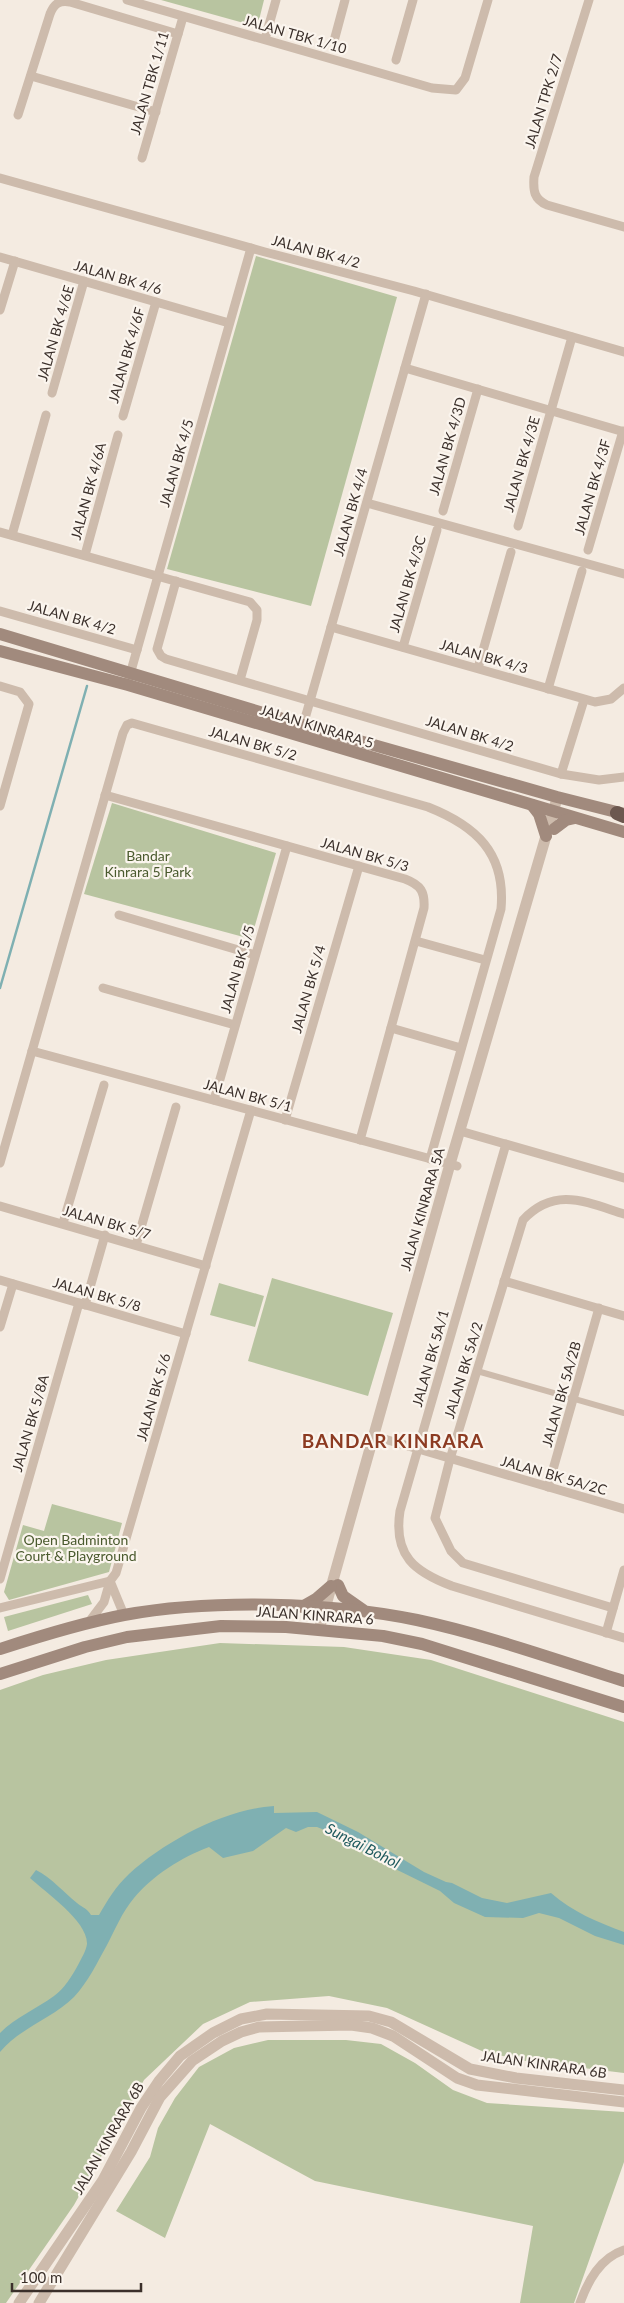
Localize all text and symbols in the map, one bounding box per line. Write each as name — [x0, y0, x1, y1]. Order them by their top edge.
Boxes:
street label: JALAN TBK 1/10 — [241, 11, 349, 57]
street label: JALAN TBK 1/11 — [126, 29, 172, 137]
street label: JALAN TPK 2/7 — [521, 52, 565, 150]
street label: JALAN BK 4/2 — [270, 231, 362, 271]
street label: JALAN BK 4/6 — [72, 256, 164, 298]
street label: JALAN BK 4/6E — [33, 283, 77, 383]
street label: JALAN BK 4/6F — [104, 305, 148, 405]
street label: JALAN BK 4/3D — [425, 395, 469, 497]
street label: JALAN BK 4/3E — [499, 414, 543, 514]
street label: JALAN BK 4/5 — [155, 417, 197, 509]
street label: JALAN BK 4/3F — [570, 437, 614, 537]
street label: JALAN BK 4/6A — [67, 440, 109, 542]
street label: JALAN BK 4/4 — [329, 466, 371, 558]
street label: JALAN BK 4/3C — [385, 533, 429, 634]
street label: JALAN BK 4/2 — [26, 596, 118, 638]
street label: JALAN BK 4/3 — [438, 635, 530, 677]
street label: JALAN KINRARA 5 — [258, 701, 376, 751]
street label: JALAN BK 4/2 — [424, 712, 516, 754]
street label: JALAN BK 5/2 — [207, 722, 299, 764]
street label: JALAN BK 5/3 — [319, 833, 411, 875]
park label: Bandar Kinrara 5 Park — [105, 847, 192, 880]
street label: JALAN BK 5/5 — [216, 923, 258, 1015]
street label: JALAN BK 5/4 — [287, 943, 329, 1035]
street label: JALAN BK 5/1 — [202, 1075, 294, 1115]
street label: JALAN KINRARA 5A — [396, 1145, 448, 1273]
street label: JALAN BK 5/7 — [61, 1201, 153, 1243]
street label: JALAN BK 5/8 — [51, 1273, 143, 1315]
street label: JALAN BK 5A/1 — [408, 1308, 452, 1408]
street label: JALAN BK 5A/2 — [440, 1320, 486, 1420]
street label: JALAN BK 5A/2B — [538, 1339, 584, 1449]
street label: JALAN BK 5/6 — [132, 1351, 174, 1443]
street label: JALAN BK 5/8A — [8, 1372, 52, 1473]
district label: BANDAR KINRARA — [302, 1429, 484, 1452]
street label: JALAN BK 5A/2C — [499, 1452, 610, 1498]
park label: Open Badminton Court & Playground — [15, 1531, 137, 1564]
street label: JALAN KINRARA 6 — [256, 1602, 374, 1628]
water label: Sungai Bohol — [323, 1819, 404, 1872]
street label: JALAN KINRARA 6B — [480, 2047, 608, 2081]
street label: JALAN KINRARA 6B — [69, 2079, 147, 2197]
scale bar — [12, 2260, 141, 2292]
text: 100 m — [20, 2268, 62, 2286]

